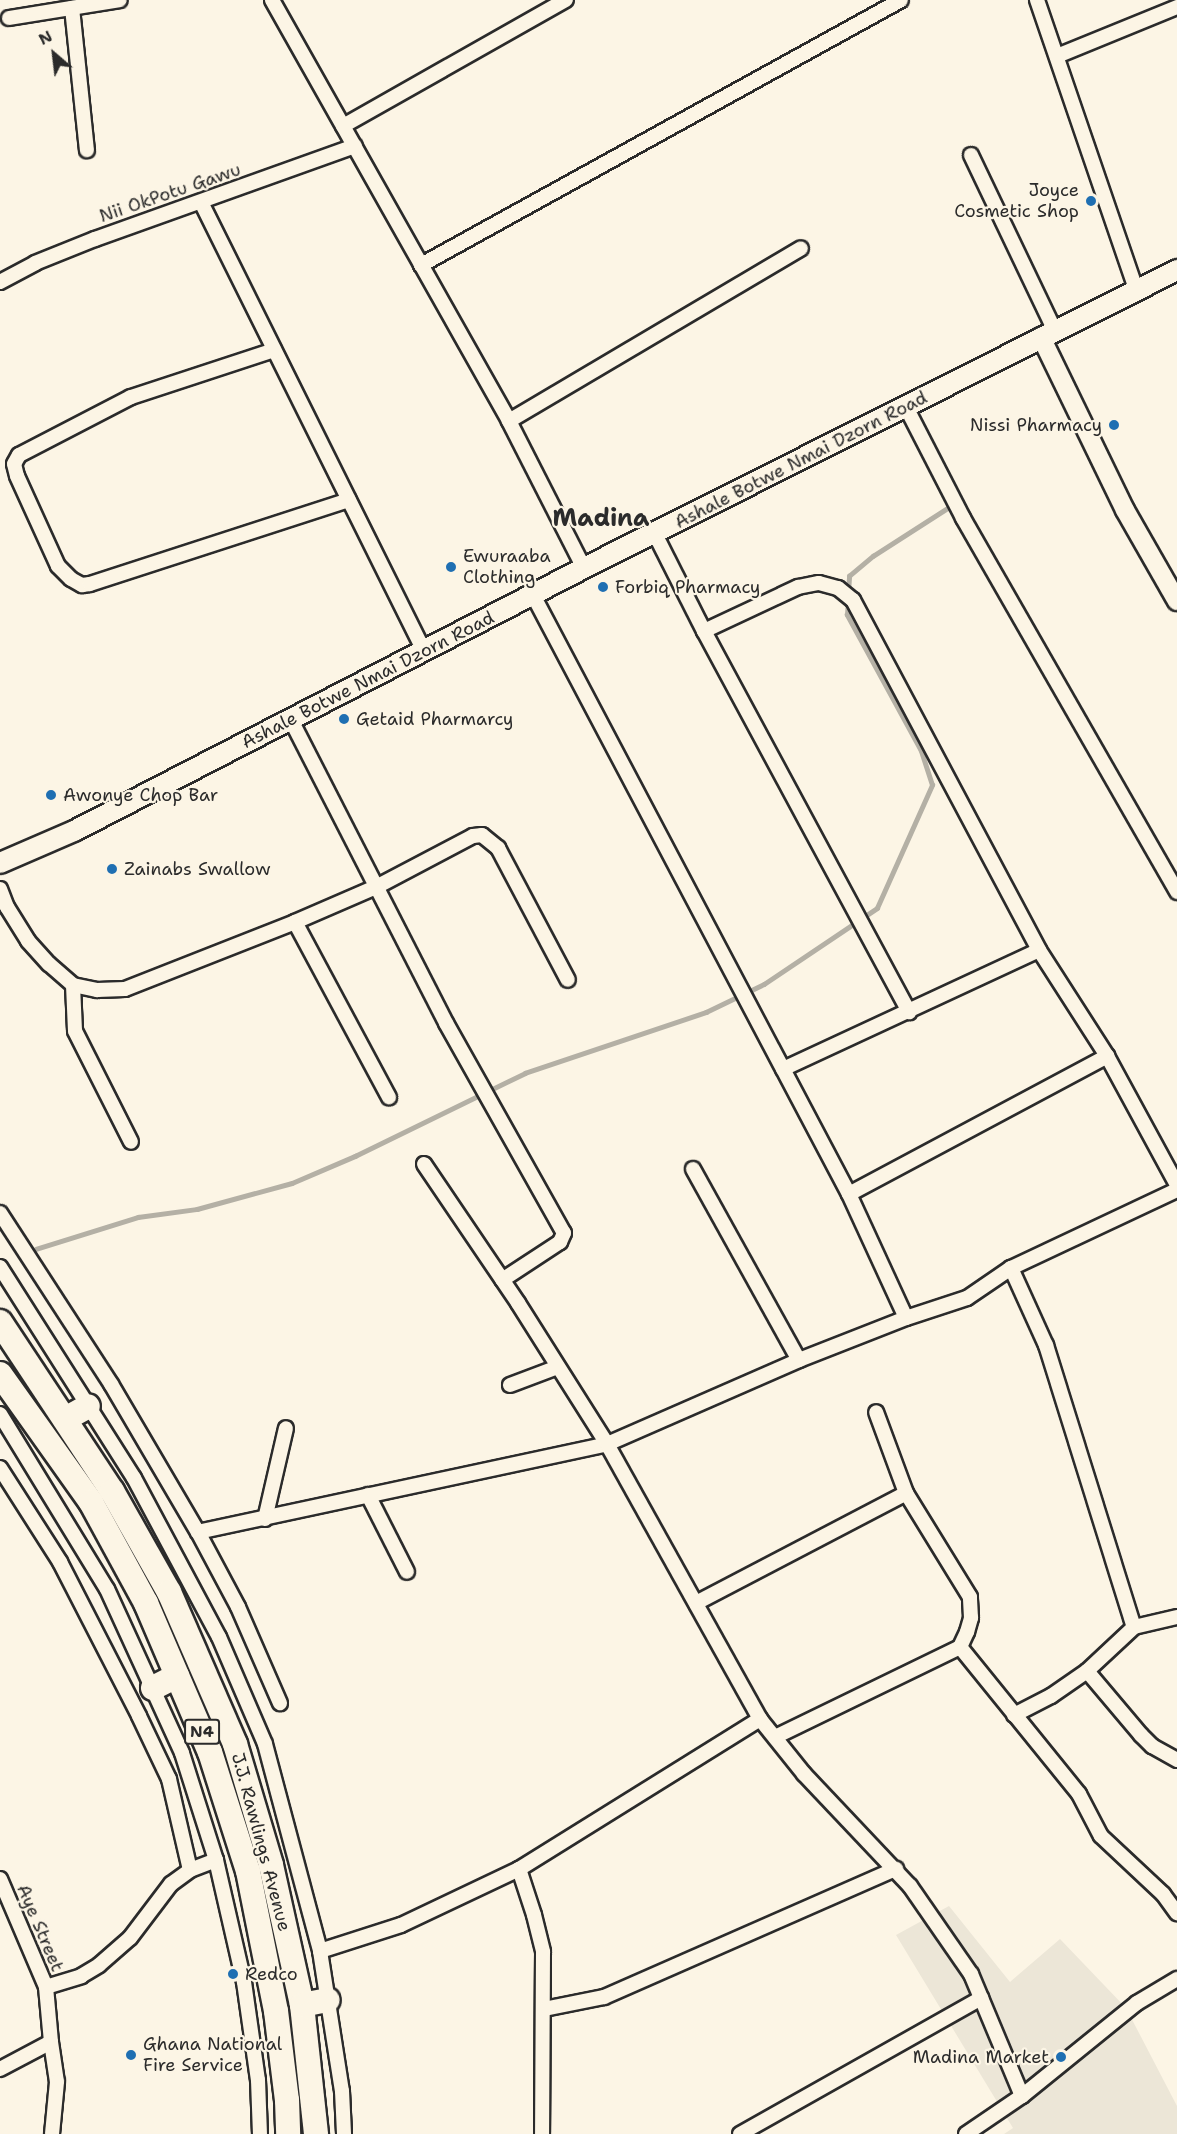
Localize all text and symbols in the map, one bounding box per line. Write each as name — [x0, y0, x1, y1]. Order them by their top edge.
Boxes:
north arrow — [24, 24, 84, 84]
text: N — [35, 25, 56, 50]
street label: Nii OkPotu Gawu — [96, 159, 244, 227]
place label: Joyce Cosmetic Shop — [954, 180, 1079, 222]
marker: Joyce Cosmetic Shop — [1084, 194, 1098, 208]
street label: Ashale Botwe Nmai Dzorn Road — [671, 387, 931, 533]
place label: Nissi Pharmacy — [970, 414, 1102, 436]
marker: Nissi Pharmacy — [1107, 418, 1121, 432]
district label: Madina — [553, 505, 649, 533]
place label: Ewuraaba Clothing — [463, 546, 551, 588]
marker: Ewuraaba Clothing — [444, 560, 458, 574]
place label: Forbiq Pharmacy — [615, 576, 760, 598]
marker: Forbiq Pharmacy — [596, 580, 610, 594]
street label: Ashale Botwe Nmai Dzorn Road — [238, 607, 498, 753]
place label: Getaid Pharmarcy — [356, 708, 513, 730]
marker: Getaid Pharmarcy — [337, 712, 351, 726]
place label: Awonye Chop Bar — [63, 784, 218, 806]
marker: Awonye Chop Bar — [44, 788, 58, 802]
place label: Zainabs Swallow — [124, 858, 271, 880]
marker: Zainabs Swallow — [105, 862, 119, 876]
road number: N4 — [184, 1719, 220, 1745]
street label: J.J. Rawlings Avenue — [227, 1750, 295, 1934]
street label: Aye Street — [12, 1881, 68, 1975]
place label: Redco — [245, 1963, 298, 1985]
marker: Redco — [226, 1967, 240, 1981]
place label: Ghana National Fire Service — [143, 2034, 282, 2076]
place label: Madina Market — [913, 2046, 1049, 2068]
marker: Ghana National Fire Service — [124, 2048, 138, 2062]
marker: Madina Market — [1054, 2050, 1068, 2064]

